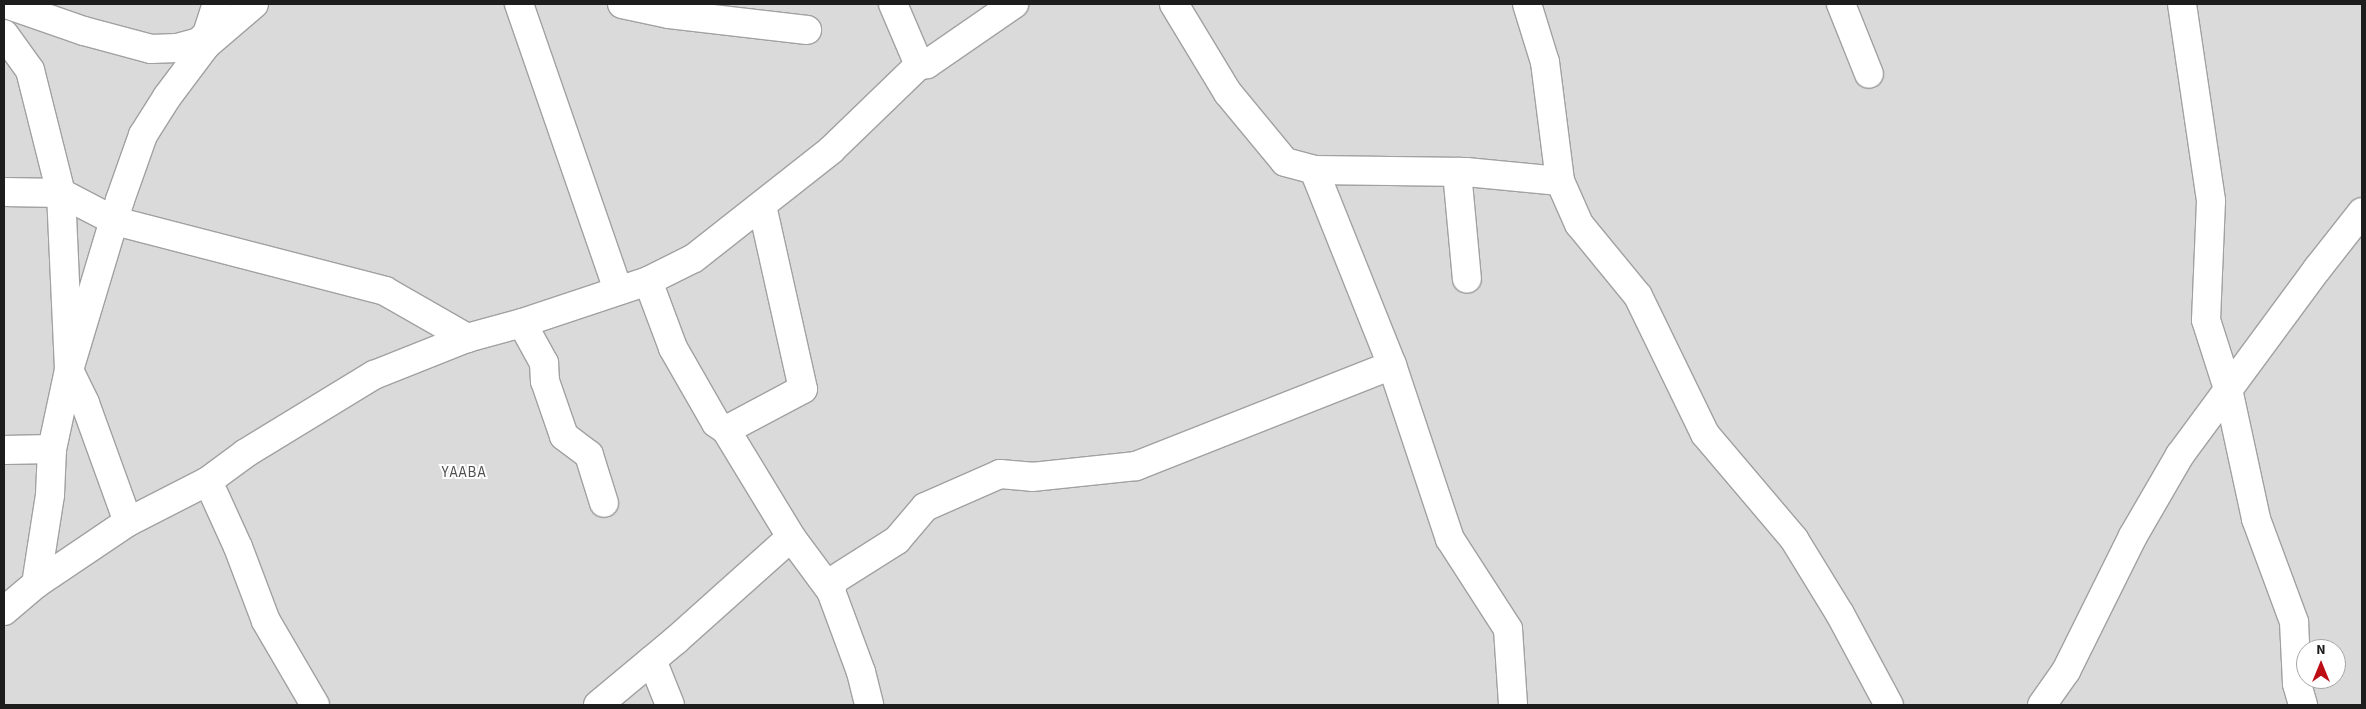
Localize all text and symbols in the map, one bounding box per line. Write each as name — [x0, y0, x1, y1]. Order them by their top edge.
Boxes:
district label: YAABA — [441, 464, 487, 482]
north arrow — [2296, 639, 2346, 689]
text: N — [2316, 640, 2326, 660]

